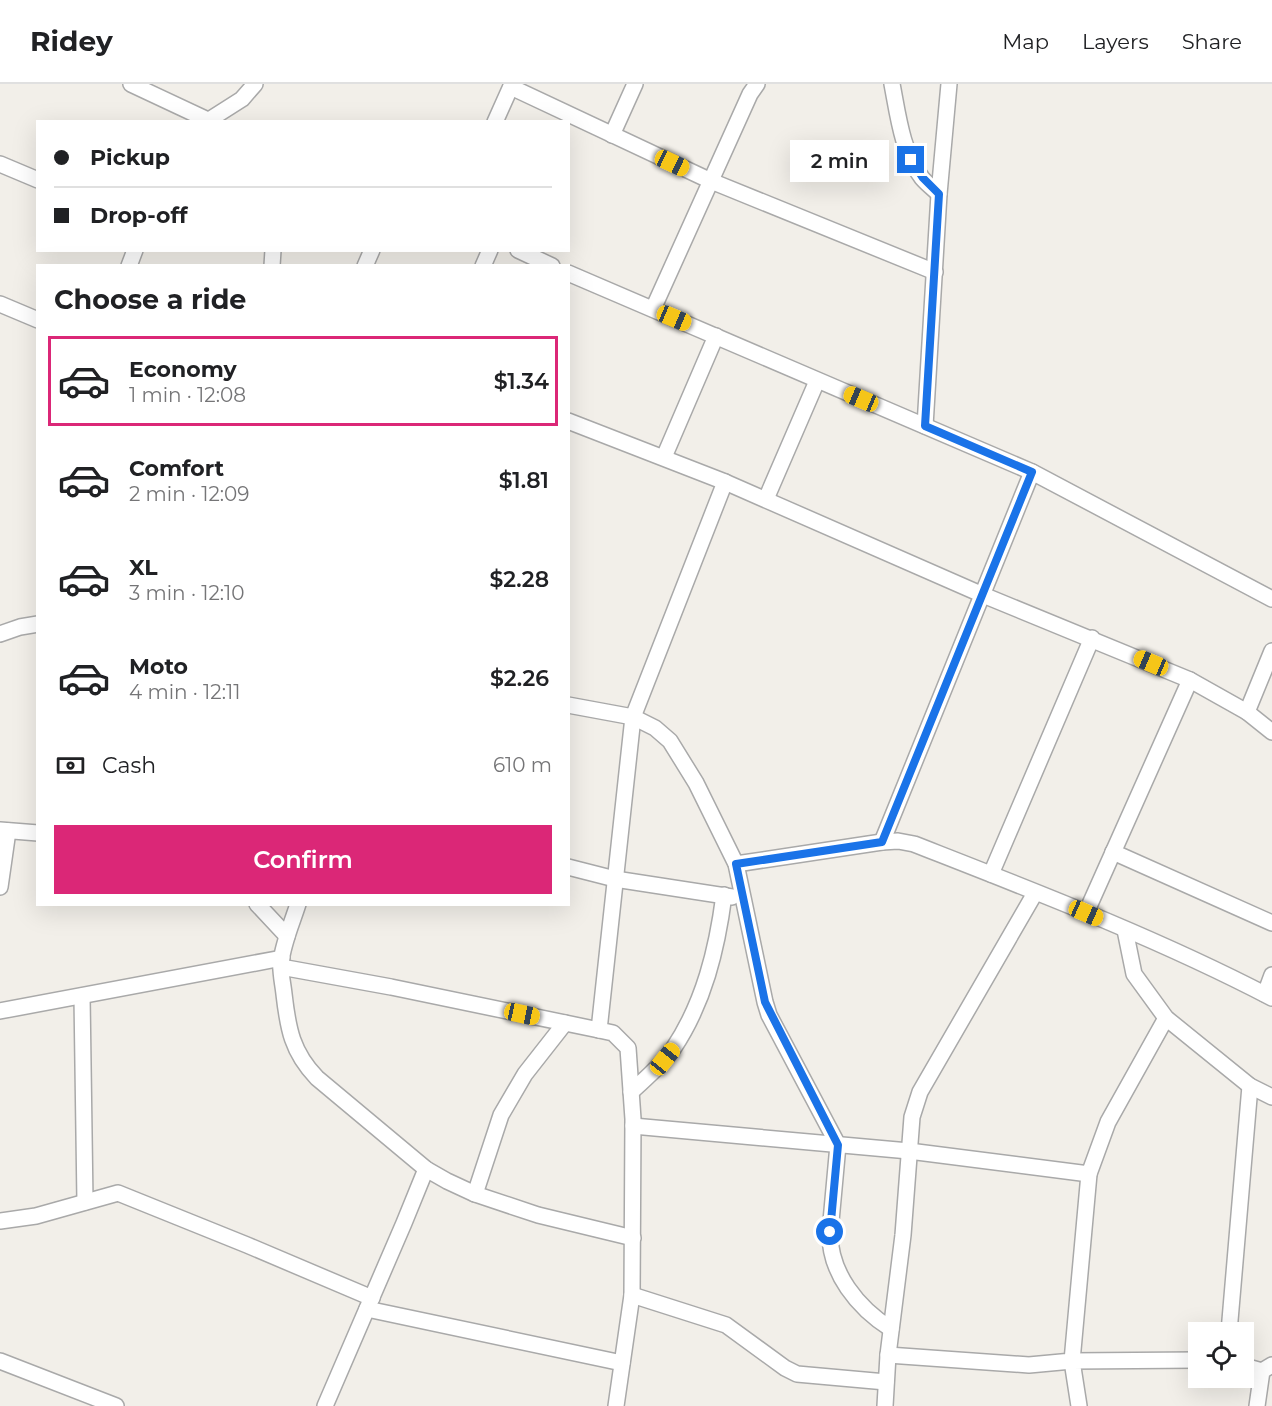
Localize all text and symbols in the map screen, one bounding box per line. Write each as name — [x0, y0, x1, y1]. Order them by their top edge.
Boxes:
text: Ridey — [30, 24, 113, 58]
text: Map — [1002, 29, 1049, 54]
text: Layers — [1082, 29, 1149, 54]
text: Share — [1182, 29, 1242, 54]
callout: 2 min — [791, 139, 890, 181]
text: Pickup — [90, 144, 170, 171]
route end — [897, 146, 924, 173]
car — [652, 147, 692, 179]
text: 2 min — [811, 149, 868, 173]
text: Drop-off — [90, 202, 188, 229]
text: Choose a ride — [54, 283, 246, 316]
car — [654, 303, 694, 333]
icon: car — [57, 354, 111, 408]
text: Economy — [129, 356, 237, 383]
text: $1.34 — [494, 368, 549, 395]
text: 1 min · 12:08 — [129, 383, 246, 407]
car — [841, 384, 881, 414]
icon: car — [57, 453, 111, 507]
text: Comfort — [129, 455, 224, 482]
text: $1.81 — [499, 467, 549, 494]
text: 2 min · 12:09 — [129, 482, 249, 506]
icon: car — [57, 552, 111, 606]
text: XL — [129, 554, 158, 581]
text: $2.28 — [489, 566, 549, 593]
text: 3 min · 12:10 — [129, 581, 244, 605]
car — [1131, 648, 1171, 678]
icon: car — [57, 651, 111, 705]
text: Moto — [129, 653, 188, 680]
text: $2.26 — [490, 665, 549, 692]
text: 4 min · 12:11 — [129, 680, 240, 704]
icon: cash — [54, 749, 87, 782]
text: Cash — [102, 752, 156, 779]
text: 610 m — [493, 753, 552, 777]
button: Confirm — [54, 825, 552, 894]
car — [1066, 897, 1106, 929]
car — [503, 1001, 541, 1027]
car — [647, 1039, 683, 1079]
route start — [816, 1218, 843, 1245]
map controls — [1188, 1322, 1254, 1388]
button: locate — [1188, 1322, 1254, 1388]

